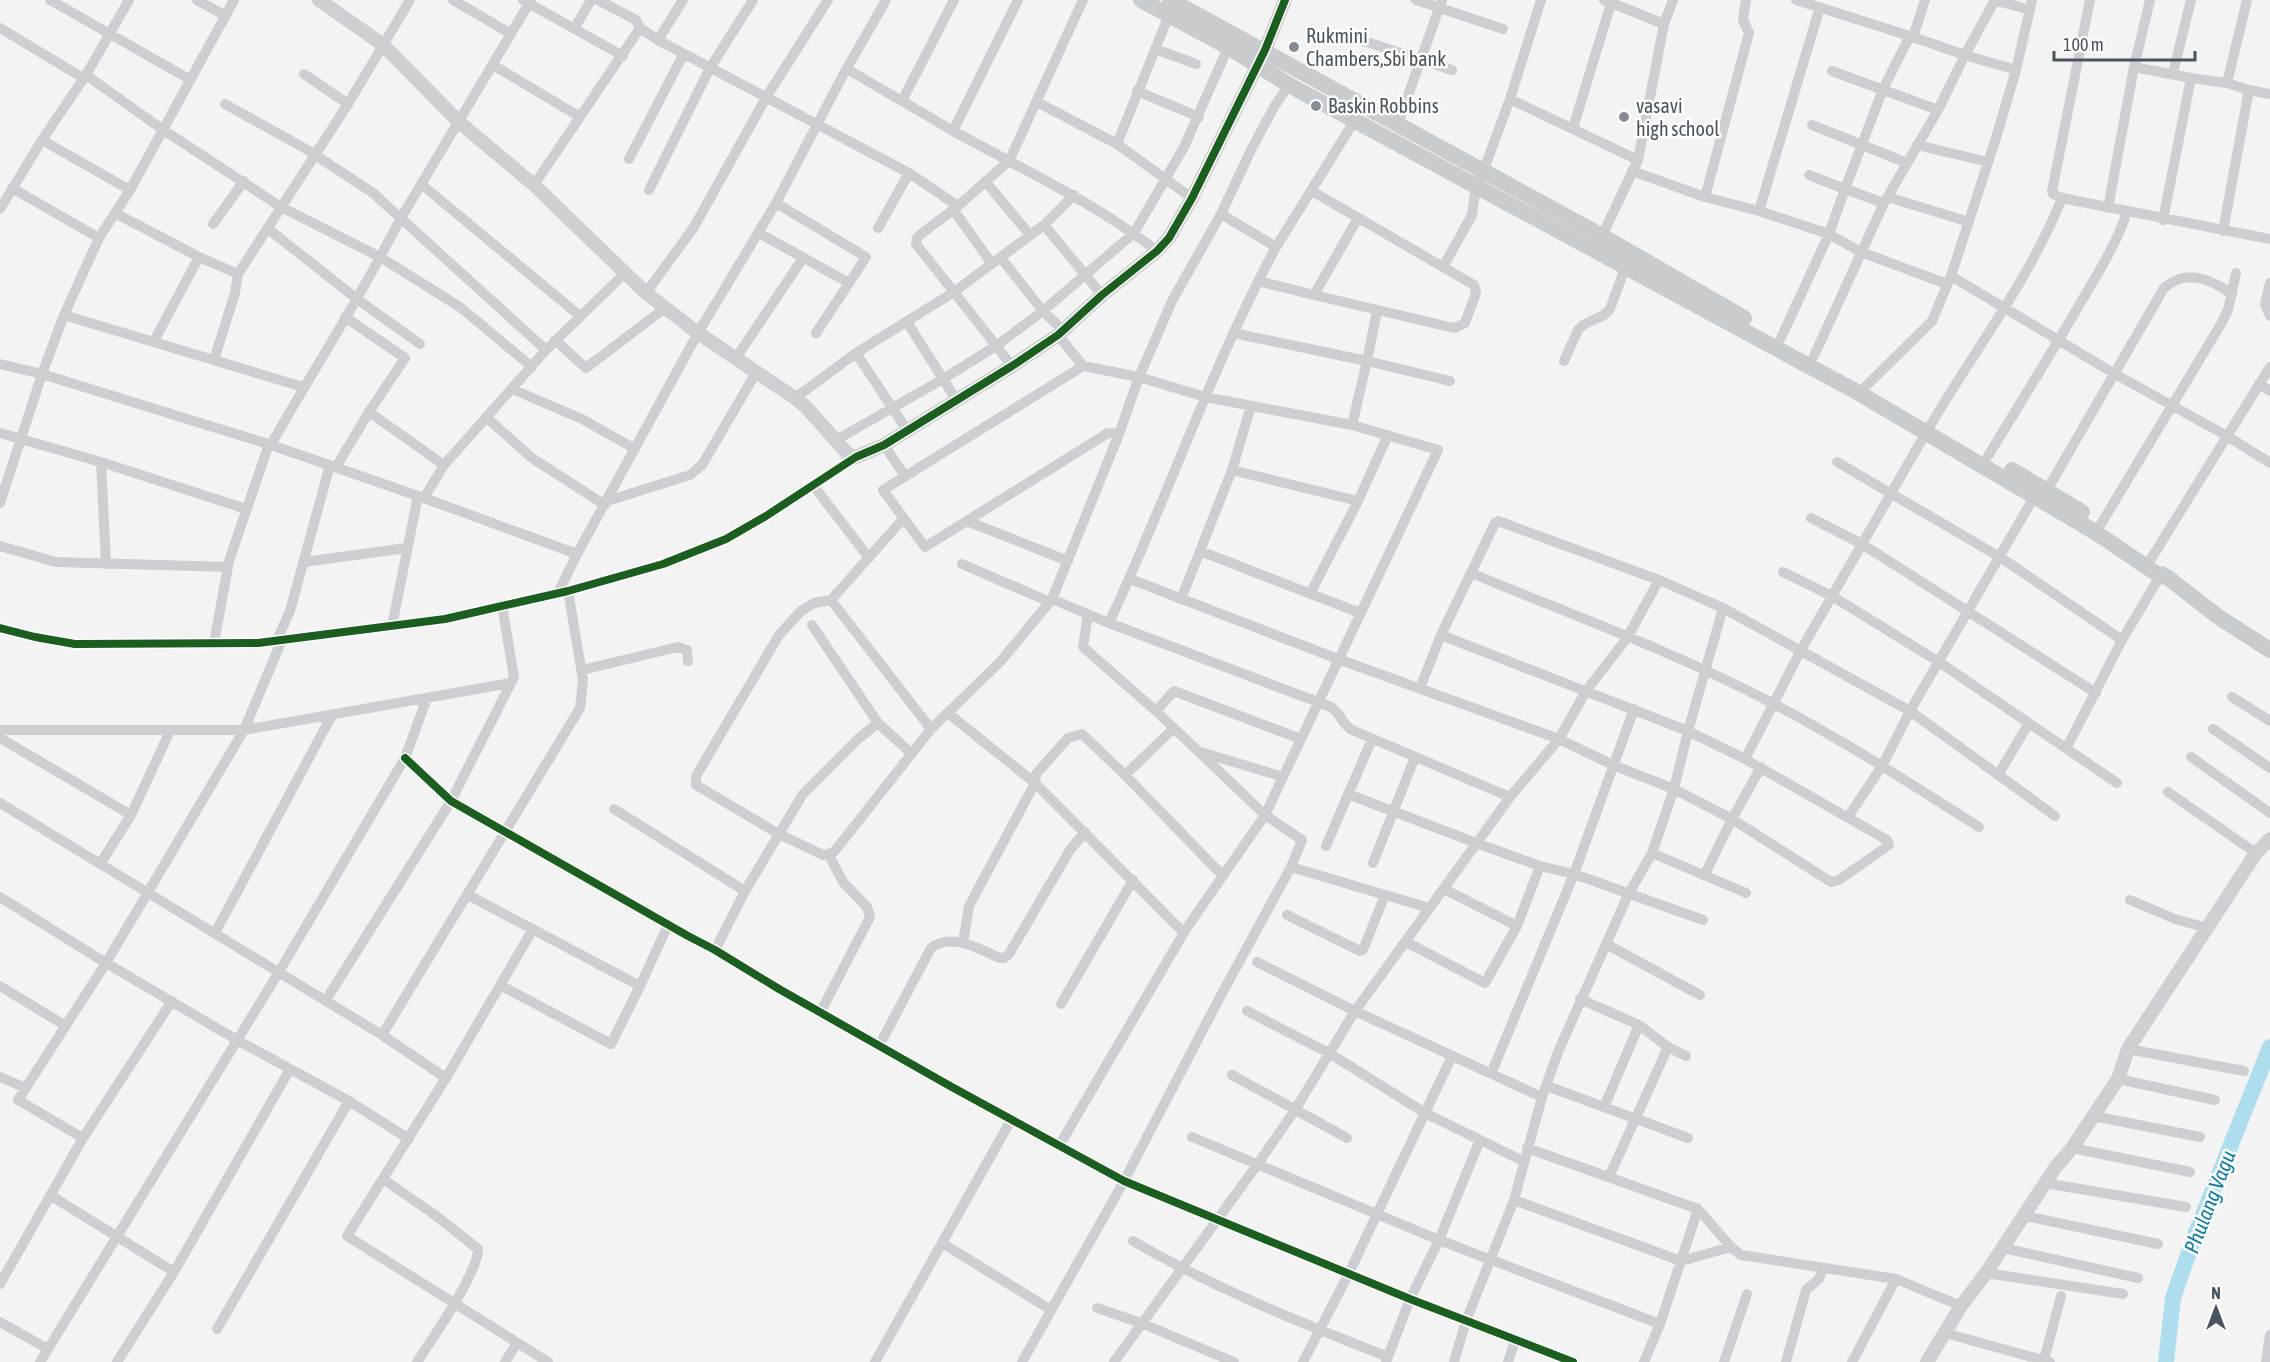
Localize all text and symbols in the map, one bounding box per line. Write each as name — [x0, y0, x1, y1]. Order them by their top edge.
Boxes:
place label: Rukmini Chambers,Sbi bank — [1306, 24, 1446, 70]
scale bar — [2054, 24, 2195, 62]
text: 100 m — [2063, 34, 2104, 55]
marker: Rukmini Chambers,Sbi bank — [1287, 40, 1301, 54]
place label: Baskin Robbins — [1328, 94, 1439, 117]
place label: vasavi high school — [1636, 94, 1720, 140]
marker: Baskin Robbins — [1309, 99, 1323, 113]
marker: vasavi high school — [1617, 110, 1631, 124]
water label: Phulang Vagu — [2179, 1147, 2240, 1256]
north arrow — [2186, 1278, 2246, 1338]
text: N — [2211, 1284, 2221, 1302]

